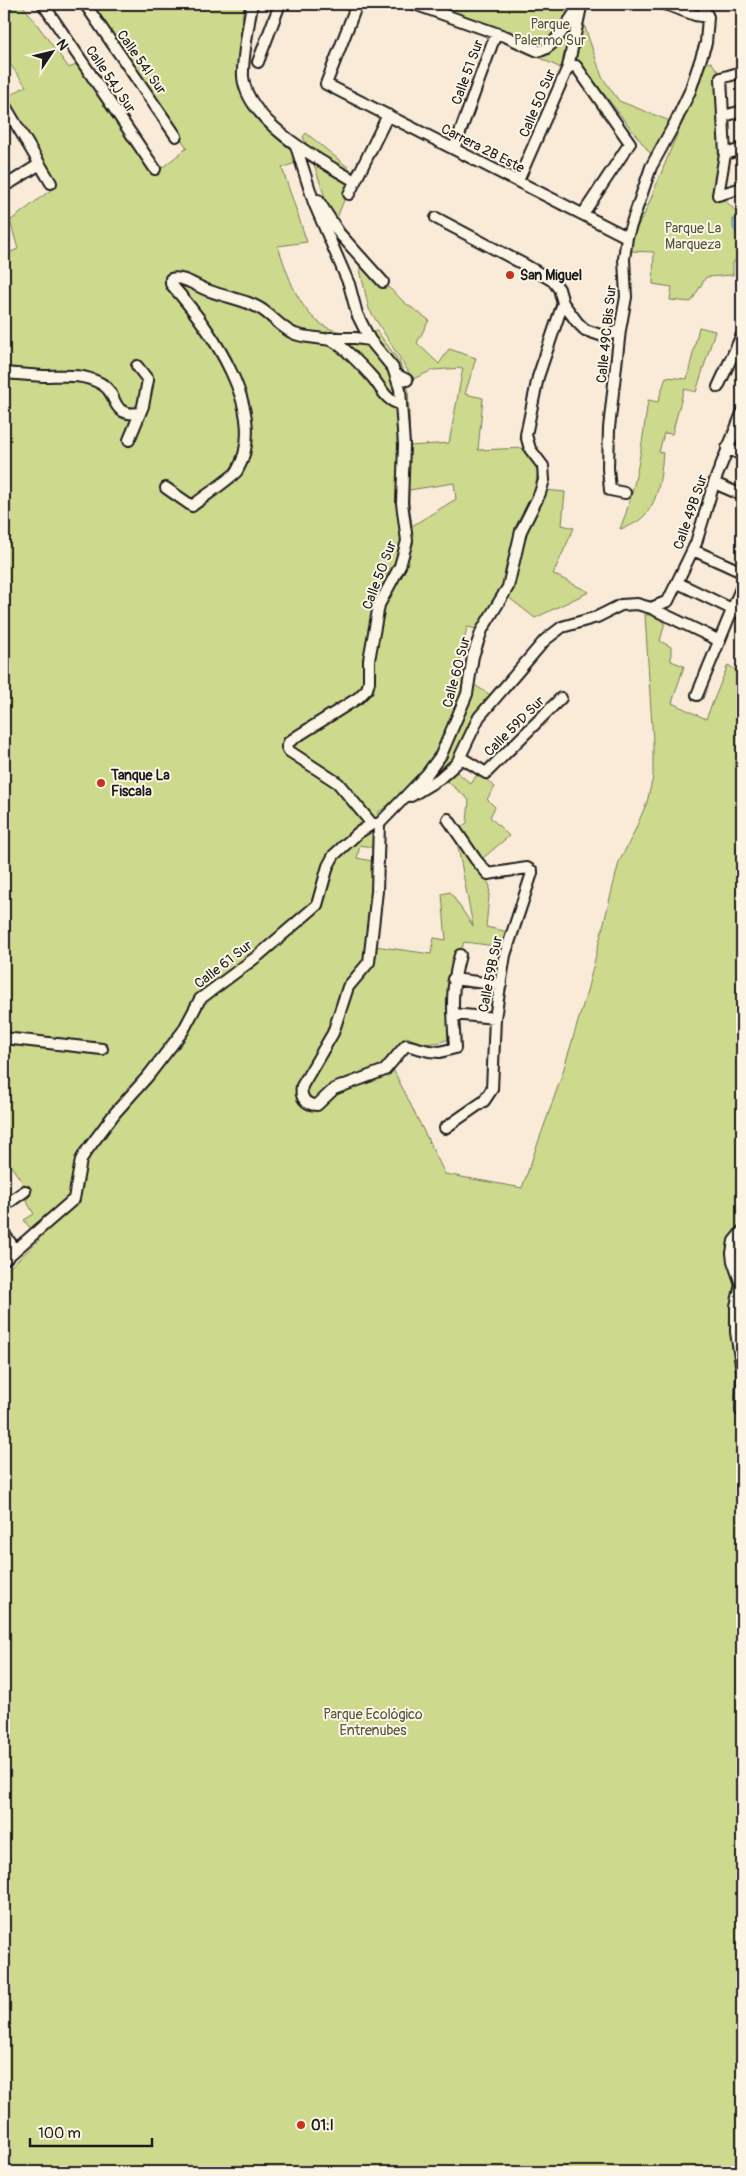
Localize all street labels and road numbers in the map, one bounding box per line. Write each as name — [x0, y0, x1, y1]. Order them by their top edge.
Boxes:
street label: Calle 54I Sur — [113, 27, 170, 98]
street label: Calle 51 Sur — [448, 37, 487, 107]
street label: Calle 54J Sur — [82, 42, 139, 116]
street label: Calle 50 Sur — [516, 67, 559, 140]
street label: Carrera 2B Este — [438, 120, 527, 177]
street label: Calle 49C Bis Sur — [593, 284, 620, 384]
street label: Calle 49B Sur — [670, 472, 711, 552]
street label: Calle 50 Sur — [359, 538, 400, 612]
street label: Calle 60 Sur — [439, 635, 474, 709]
street label: Calle 59D Sur — [481, 693, 548, 760]
street label: Calle 59B Sur — [475, 934, 506, 1014]
street label: Calle 61 Sur — [191, 937, 256, 992]

